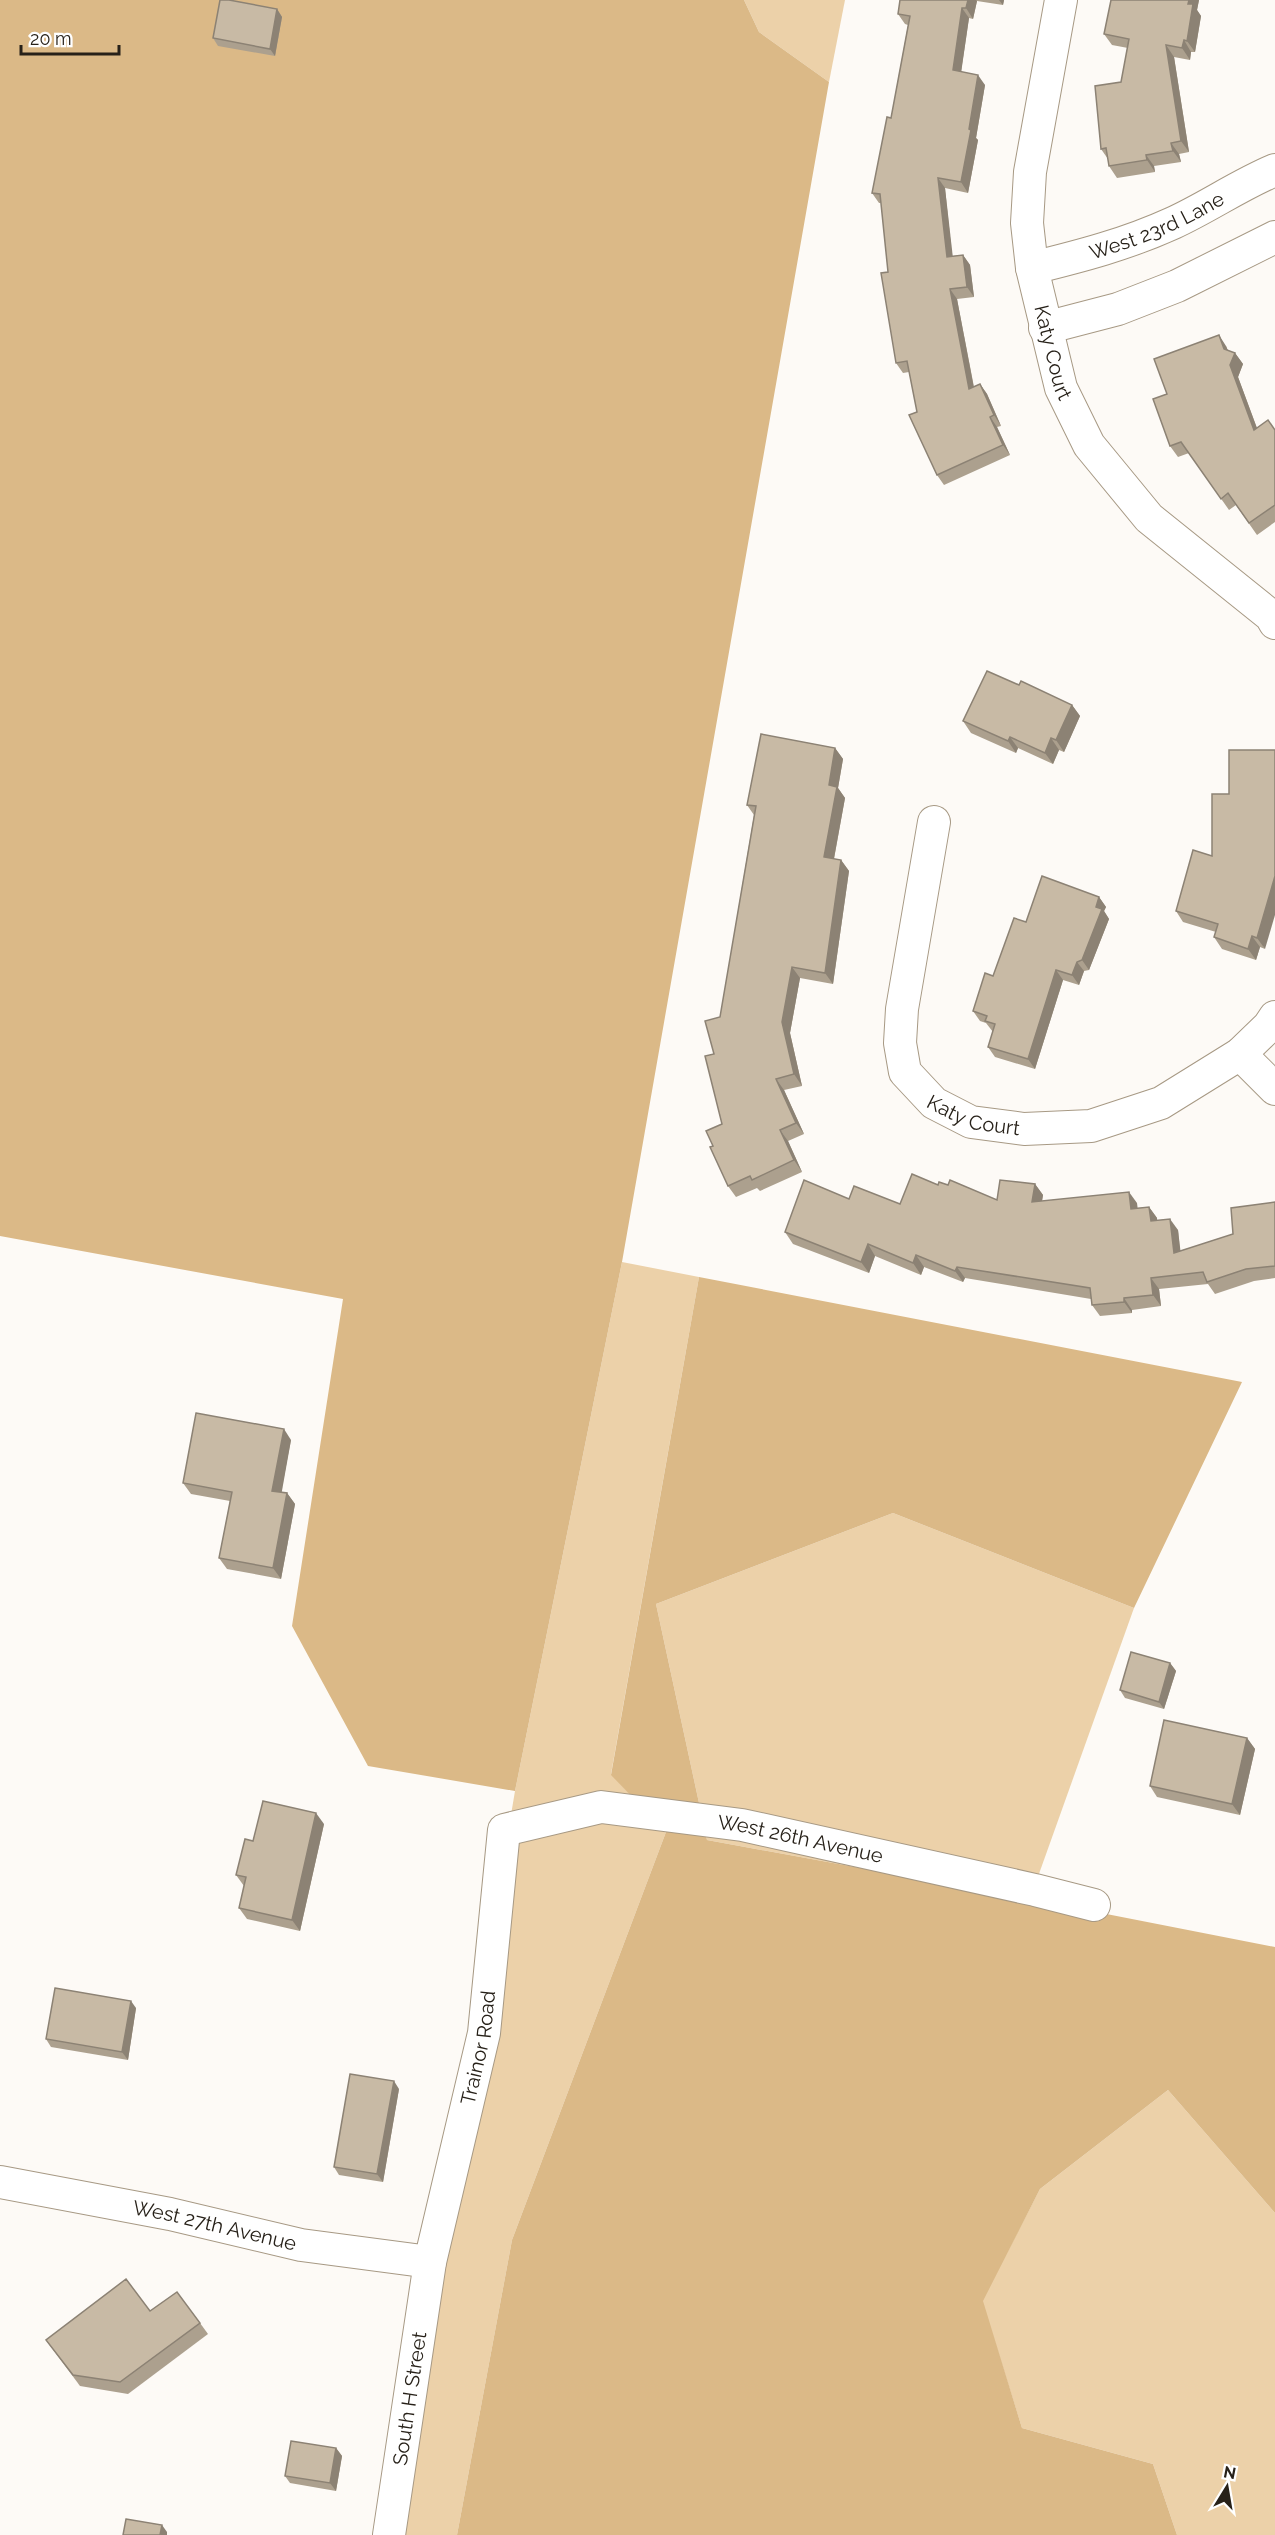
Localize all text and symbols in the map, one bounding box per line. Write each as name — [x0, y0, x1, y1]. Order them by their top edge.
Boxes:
scale bar — [21, 18, 118, 56]
text: 20 m — [30, 28, 72, 49]
street label: West 23rd Lane — [1087, 186, 1228, 264]
street label: Katy Court — [1029, 302, 1077, 404]
street label: Katy Court — [923, 1089, 1022, 1140]
street label: West 26th Avenue — [716, 1810, 885, 1868]
street label: Trainor Road — [455, 1989, 500, 2107]
street label: West 27th Avenue — [131, 2195, 299, 2256]
street label: South H Street — [388, 2330, 431, 2467]
north arrow — [1197, 2457, 1257, 2517]
text: N — [1222, 2462, 1238, 2483]

